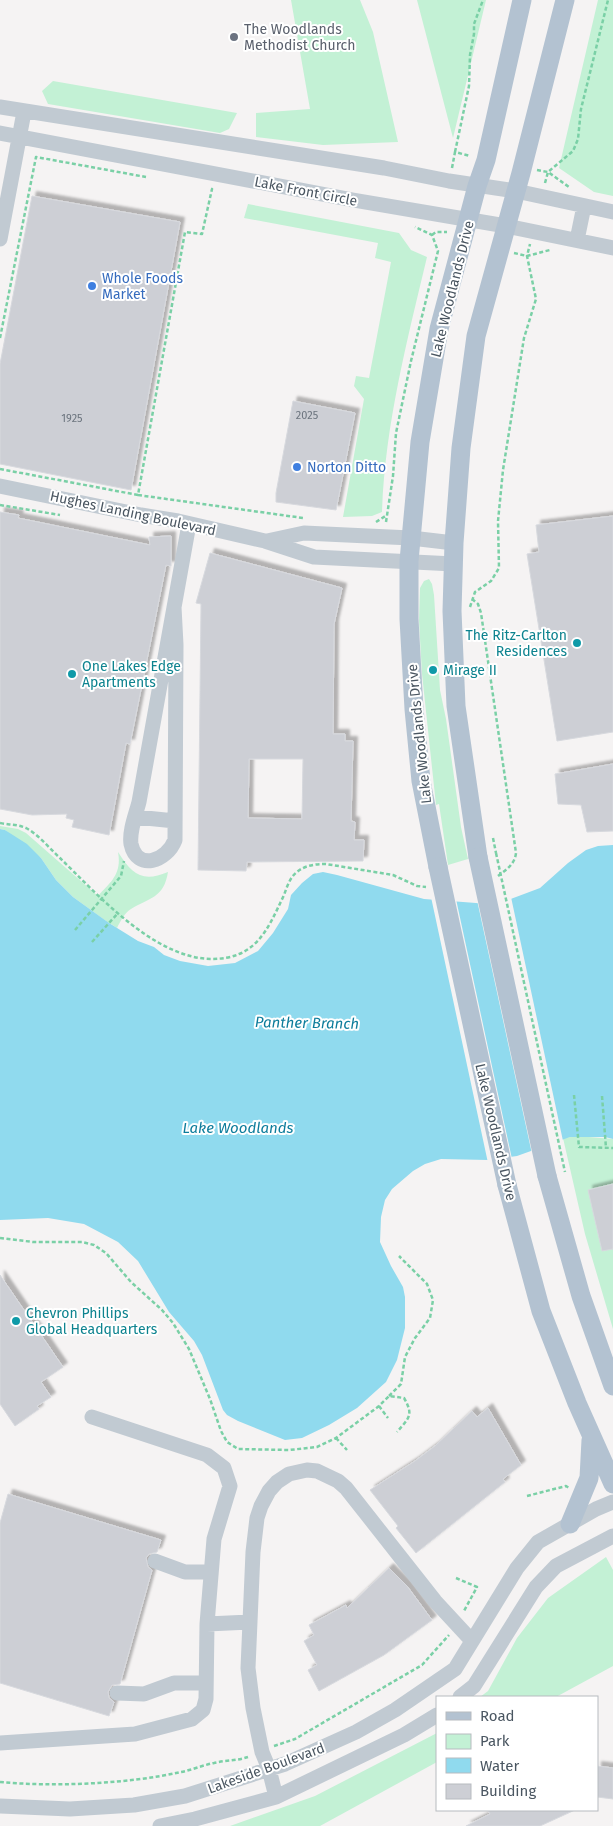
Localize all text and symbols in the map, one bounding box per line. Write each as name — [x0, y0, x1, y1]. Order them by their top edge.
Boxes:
place label: The Woodlands Methodist Church — [244, 21, 356, 54]
marker: The Woodlands Methodist Church — [228, 31, 240, 43]
street label: Lake Front Circle — [253, 173, 359, 210]
street label: Lake Woodlands Drive — [427, 219, 478, 359]
place label: Whole Foods Market — [102, 270, 183, 303]
marker: Whole Foods Market — [86, 280, 98, 292]
house number: 2025 — [296, 409, 319, 422]
house number: 1925 — [61, 412, 83, 425]
place label: Norton Ditto — [307, 459, 386, 476]
marker: Norton Ditto — [291, 461, 303, 473]
street label: Hughes Landing Boulevard — [48, 488, 217, 539]
place label: The Ritz-Carlton Residences — [465, 627, 567, 660]
marker: The Ritz-Carlton Residences — [571, 637, 583, 649]
place label: One Lakes Edge Apartments — [82, 658, 181, 691]
place label: Mirage II — [443, 662, 497, 679]
street label: Lake Woodlands Drive — [404, 663, 435, 805]
marker: Mirage II — [427, 664, 439, 676]
marker: One Lakes Edge Apartments — [66, 668, 78, 680]
water label: Panther Branch — [255, 1013, 359, 1033]
street label: Lake Woodlands Drive — [471, 1062, 520, 1202]
water label: Lake Woodlands — [183, 1119, 294, 1137]
place label: Chevron Phillips Global Headquarters — [26, 1305, 158, 1338]
marker: Chevron Phillips Global Headquarters — [10, 1315, 22, 1327]
legend — [436, 1696, 598, 1811]
text: Road — [480, 1707, 515, 1725]
text: Park — [480, 1732, 510, 1750]
street label: Lakeside Boulevard — [205, 1739, 327, 1798]
text: Water — [480, 1757, 519, 1775]
text: Building — [480, 1782, 536, 1800]

